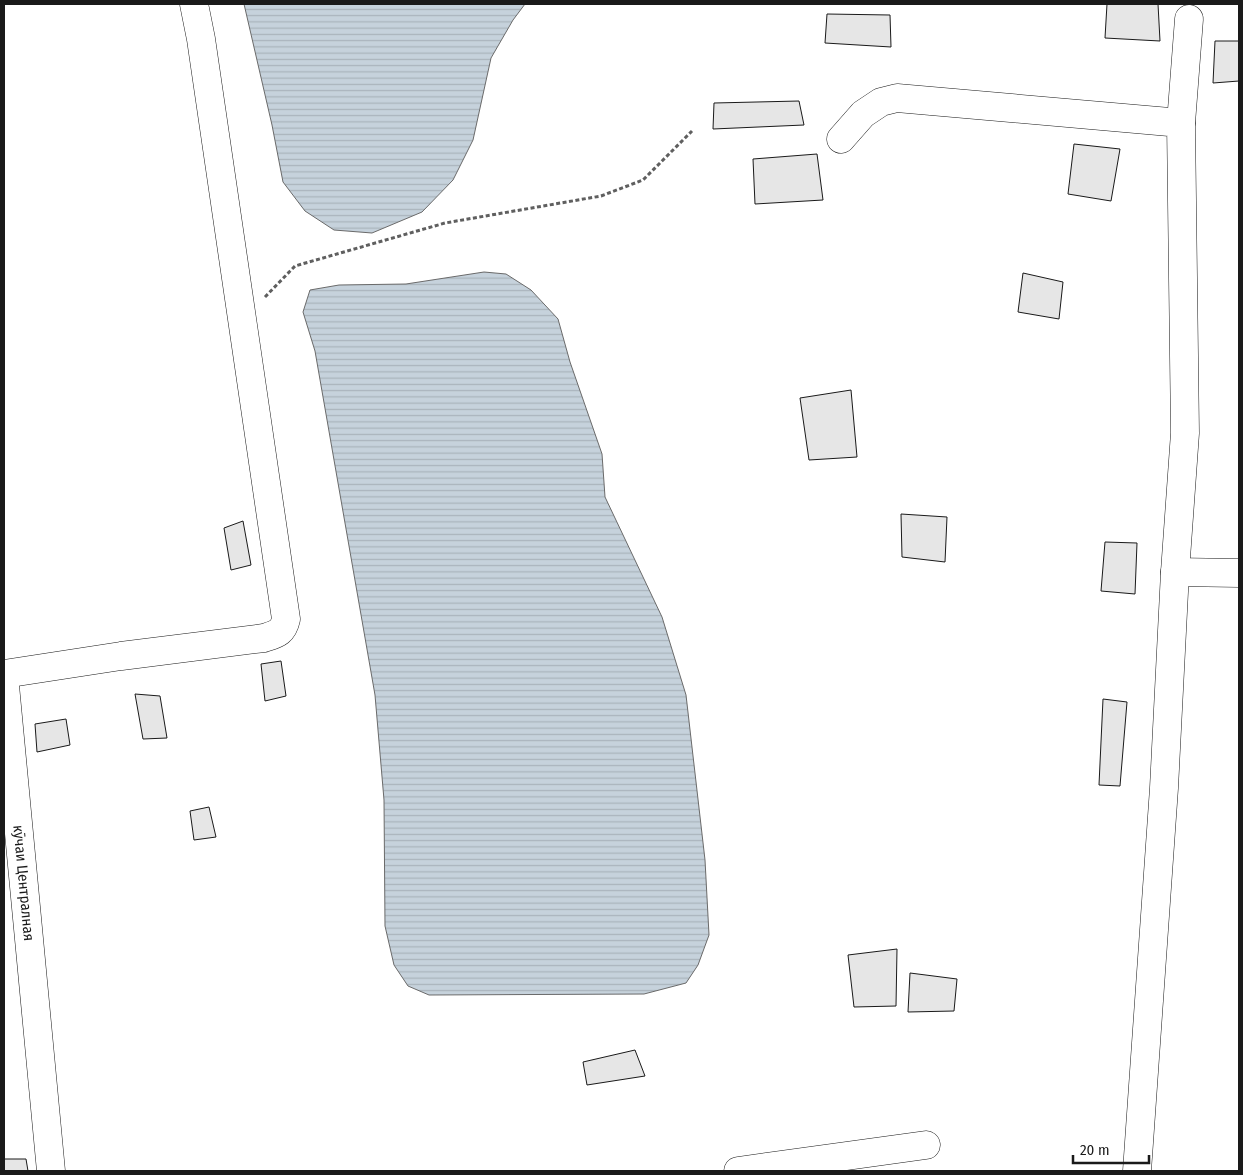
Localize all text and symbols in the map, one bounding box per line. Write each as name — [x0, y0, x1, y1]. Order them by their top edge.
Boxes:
street label: кӯчаи Централная — [9, 824, 38, 942]
scale bar — [1073, 1132, 1149, 1164]
text: 20 m — [1080, 1141, 1110, 1159]

